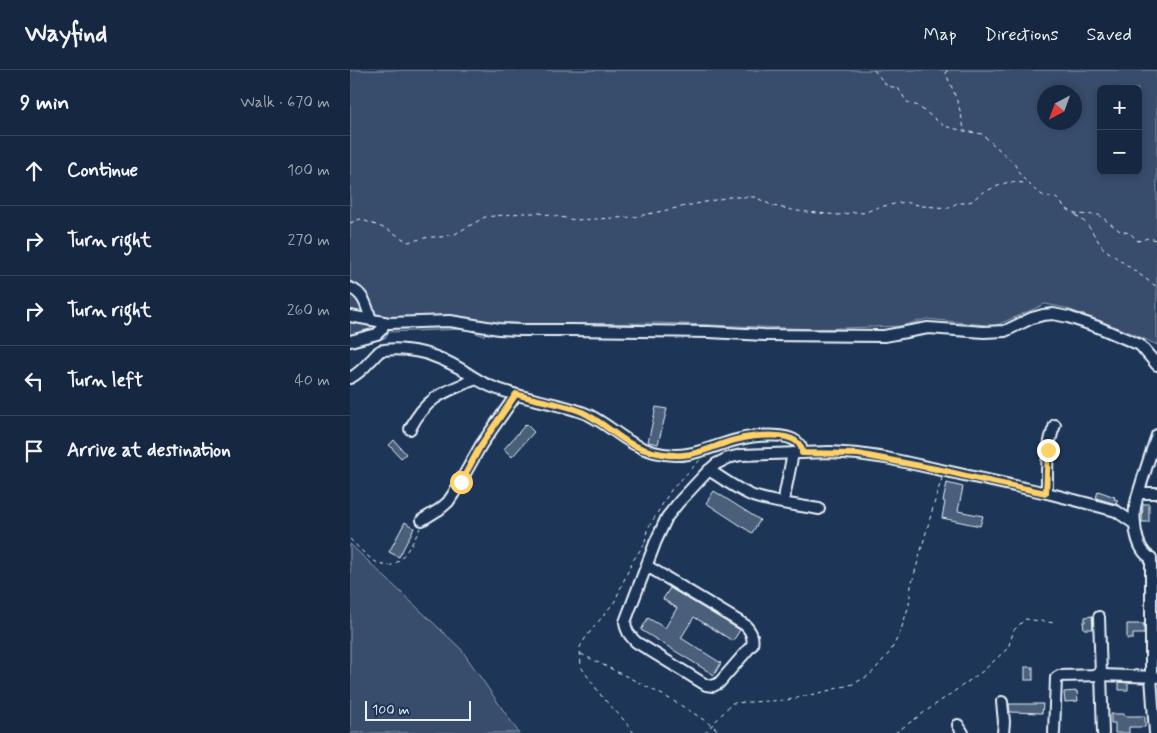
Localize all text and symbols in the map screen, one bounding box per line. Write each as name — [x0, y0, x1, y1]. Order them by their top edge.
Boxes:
text: Wayfind — [25, 19, 107, 50]
text: Map — [924, 23, 957, 47]
text: Directions — [985, 23, 1059, 47]
text: Saved — [1087, 23, 1132, 47]
north arrow — [1037, 85, 1082, 130]
map controls — [1097, 85, 1142, 175]
button: + — [1097, 85, 1142, 130]
text: 9 min — [20, 89, 69, 117]
text: Walk · 670 m — [240, 92, 330, 113]
button: − — [1097, 130, 1142, 175]
icon: ahead — [20, 157, 48, 185]
text: Continue — [67, 158, 138, 183]
text: 100 m — [287, 160, 330, 181]
icon: right — [20, 227, 48, 255]
text: Turn right — [67, 228, 151, 253]
text: 270 m — [287, 230, 330, 251]
icon: right — [20, 297, 48, 325]
text: Turn right — [67, 298, 151, 323]
text: 260 m — [287, 300, 330, 321]
icon: left — [20, 367, 48, 395]
text: Turn left — [67, 368, 143, 393]
text: 40 m — [294, 370, 330, 391]
icon: arrive — [20, 437, 48, 465]
text: Arrive at destination — [67, 438, 231, 463]
route end — [1037, 439, 1060, 462]
route start — [450, 471, 473, 494]
scale bar — [365, 698, 471, 721]
text: 100 m — [372, 701, 410, 719]

